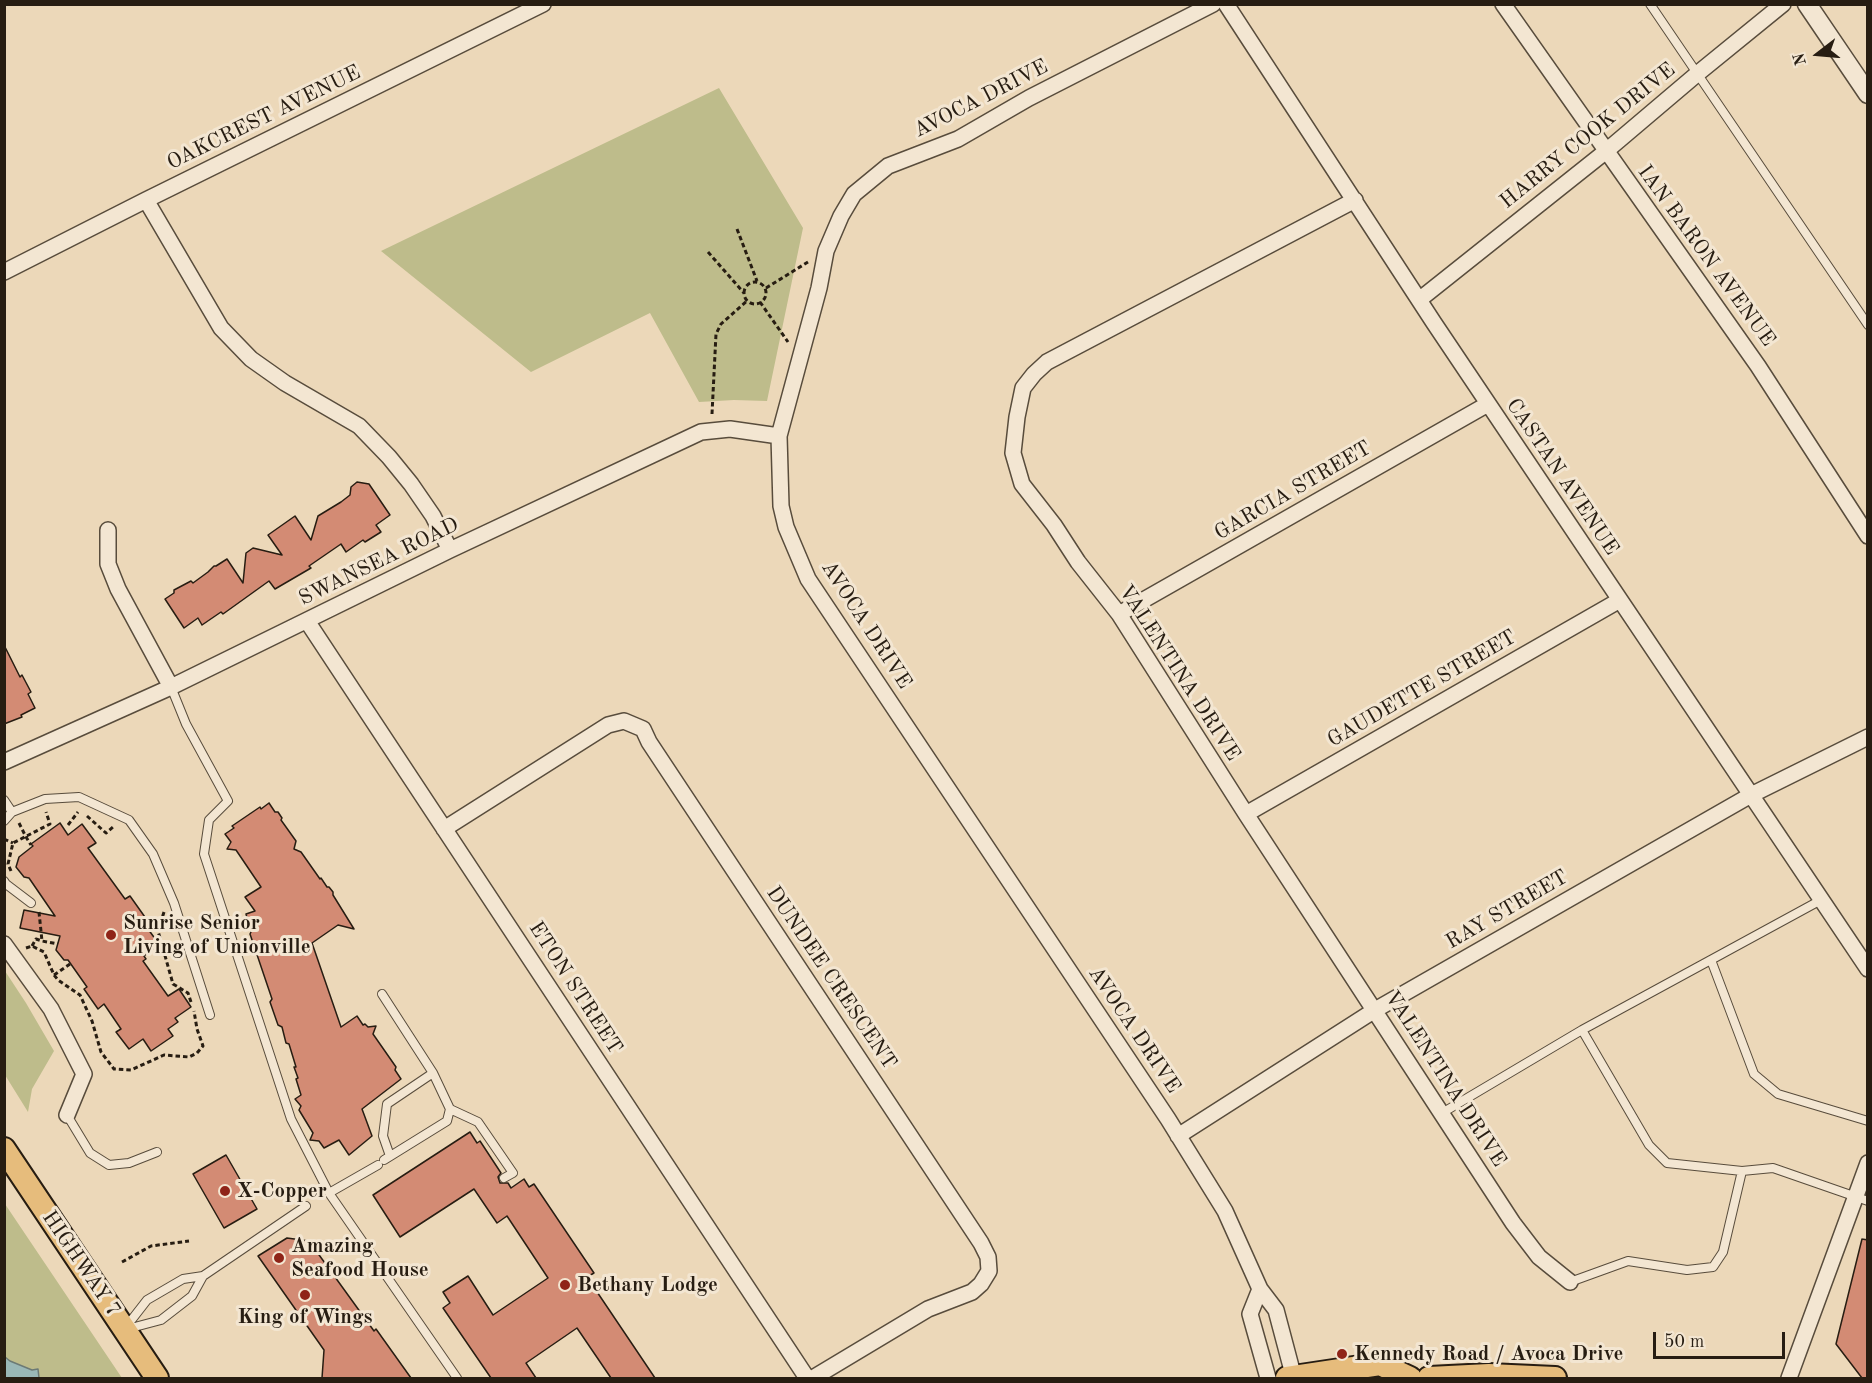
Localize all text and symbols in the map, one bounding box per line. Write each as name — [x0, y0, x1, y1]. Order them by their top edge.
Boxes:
north arrow — [1788, 24, 1848, 84]
text: N — [1791, 51, 1810, 67]
street label: AVOCA DRIVE — [910, 54, 1052, 144]
street label: HARRY COOK DRIVE — [1495, 57, 1681, 215]
street label: OAKCREST AVENUE — [163, 60, 365, 176]
street label: IAN BARON AVENUE — [1632, 160, 1780, 352]
street label: CASTAN AVENUE — [1500, 394, 1624, 560]
street label: GARCIA STREET — [1210, 436, 1376, 546]
street label: SWANSEA ROAD — [295, 512, 463, 612]
street label: AVOCA DRIVE — [815, 556, 917, 694]
street label: VALENTINA DRIVE — [1113, 580, 1245, 766]
street label: GAUDETTE STREET — [1323, 625, 1521, 753]
street label: RAY STREET — [1441, 865, 1573, 955]
street label: DUNDEE CRESCENT — [760, 882, 902, 1074]
place label: Sunrise Senior Living of Unionville — [123, 910, 311, 960]
street label: ETON STREET — [523, 917, 627, 1059]
marker: Sunrise Senior Living of Unionville — [104, 928, 118, 942]
street label: AVOCA DRIVE — [1082, 962, 1186, 1098]
street label: VALENTINA DRIVE — [1379, 986, 1511, 1172]
place label: X-Copper — [237, 1178, 327, 1204]
marker: X-Copper — [218, 1184, 232, 1198]
street label: HIGHWAY 7 — [36, 1206, 126, 1322]
place label: Amazing Seafood House — [291, 1233, 429, 1283]
marker: Amazing Seafood House — [272, 1251, 286, 1265]
place label: Bethany Lodge — [577, 1272, 718, 1298]
marker: Bethany Lodge — [558, 1278, 572, 1292]
marker: King of Wings — [298, 1288, 312, 1302]
place label: King of Wings — [237, 1304, 373, 1330]
scale bar — [1656, 1320, 1788, 1358]
text: 50 m — [1664, 1333, 1704, 1351]
place label: Kennedy Road / Avoca Drive — [1354, 1341, 1623, 1367]
marker: Kennedy Road / Avoca Drive — [1335, 1347, 1349, 1361]

